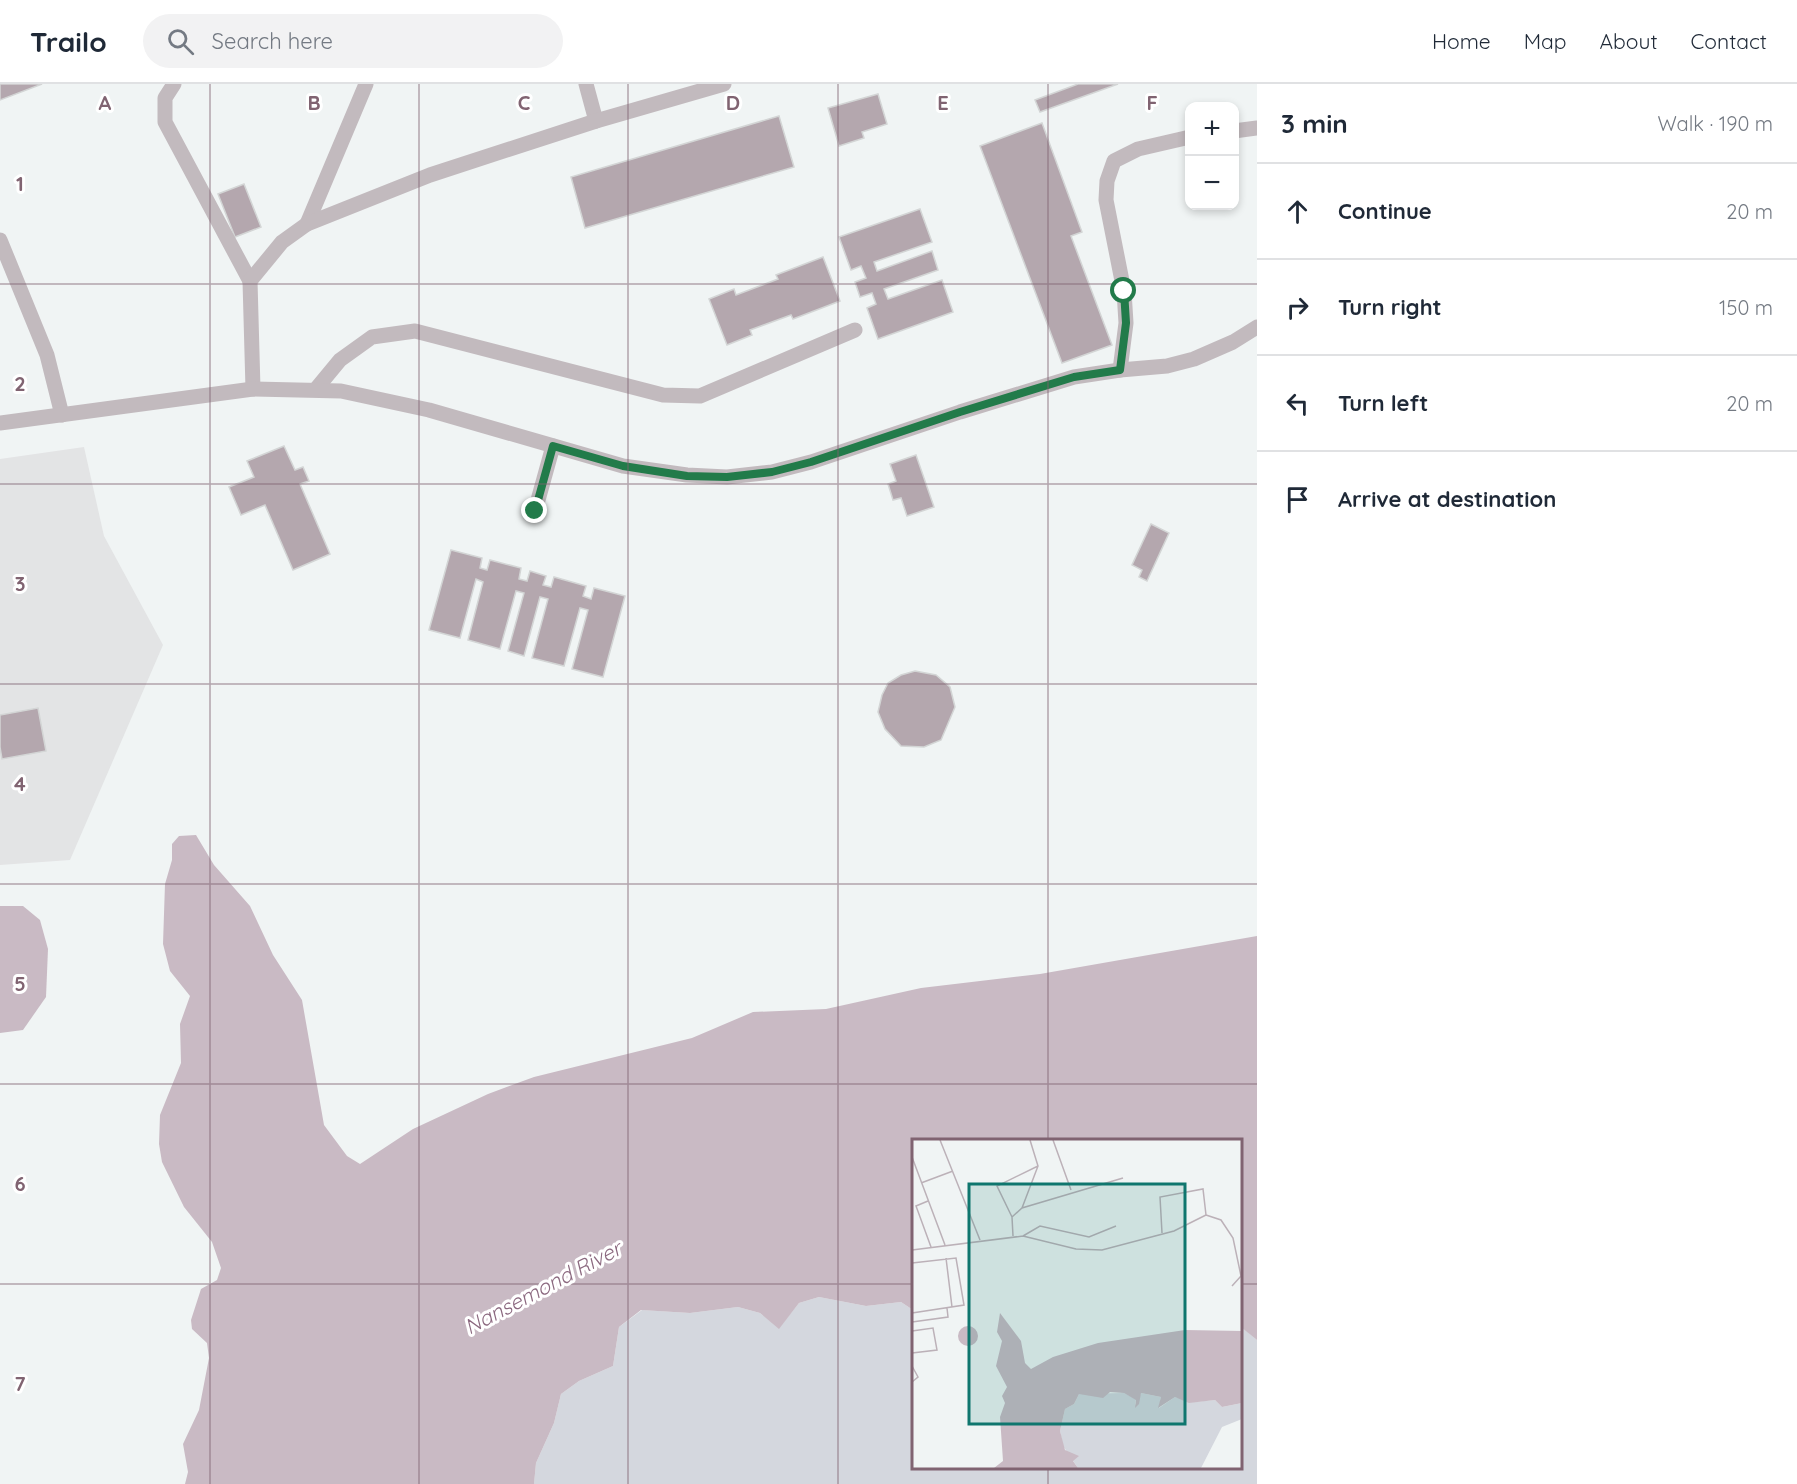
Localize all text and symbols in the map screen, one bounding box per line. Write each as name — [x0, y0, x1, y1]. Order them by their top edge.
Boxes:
search box — [143, 14, 563, 68]
text: Trailo — [30, 24, 107, 59]
icon: search — [164, 25, 197, 58]
text: Search here — [212, 27, 333, 55]
text: Home — [1432, 28, 1491, 54]
text: Map — [1524, 28, 1567, 54]
text: About — [1600, 28, 1658, 54]
text: Contact — [1691, 28, 1767, 54]
text: A — [99, 90, 112, 115]
text: B — [307, 90, 321, 115]
text: C — [518, 90, 531, 115]
text: D — [726, 90, 740, 115]
text: E — [937, 90, 949, 115]
text: F — [1146, 90, 1158, 115]
map controls — [1185, 102, 1239, 210]
button: + — [1185, 102, 1239, 156]
text: 3 min — [1281, 107, 1348, 140]
text: Walk · 190 m — [1657, 111, 1773, 136]
button: − — [1185, 156, 1239, 210]
text: 1 — [16, 171, 24, 196]
icon: ahead — [1281, 195, 1314, 228]
text: Continue — [1338, 197, 1432, 225]
text: 20 m — [1726, 199, 1773, 224]
route start — [1110, 277, 1136, 303]
icon: right — [1281, 291, 1314, 324]
text: Turn right — [1338, 293, 1442, 321]
text: 150 m — [1719, 295, 1773, 320]
text: 2 — [14, 371, 26, 396]
icon: left — [1281, 387, 1314, 420]
text: Turn left — [1338, 389, 1428, 417]
text: 20 m — [1726, 391, 1773, 416]
icon: arrive — [1281, 483, 1314, 516]
text: Arrive at destination — [1338, 485, 1556, 513]
route end — [521, 497, 547, 523]
text: 3 — [15, 571, 25, 596]
text: 4 — [14, 771, 26, 796]
text: 5 — [14, 971, 26, 996]
inset map — [912, 1139, 1242, 1469]
text: 6 — [14, 1171, 26, 1196]
water label: Nansemond River — [460, 1233, 628, 1339]
text: 7 — [15, 1371, 26, 1396]

